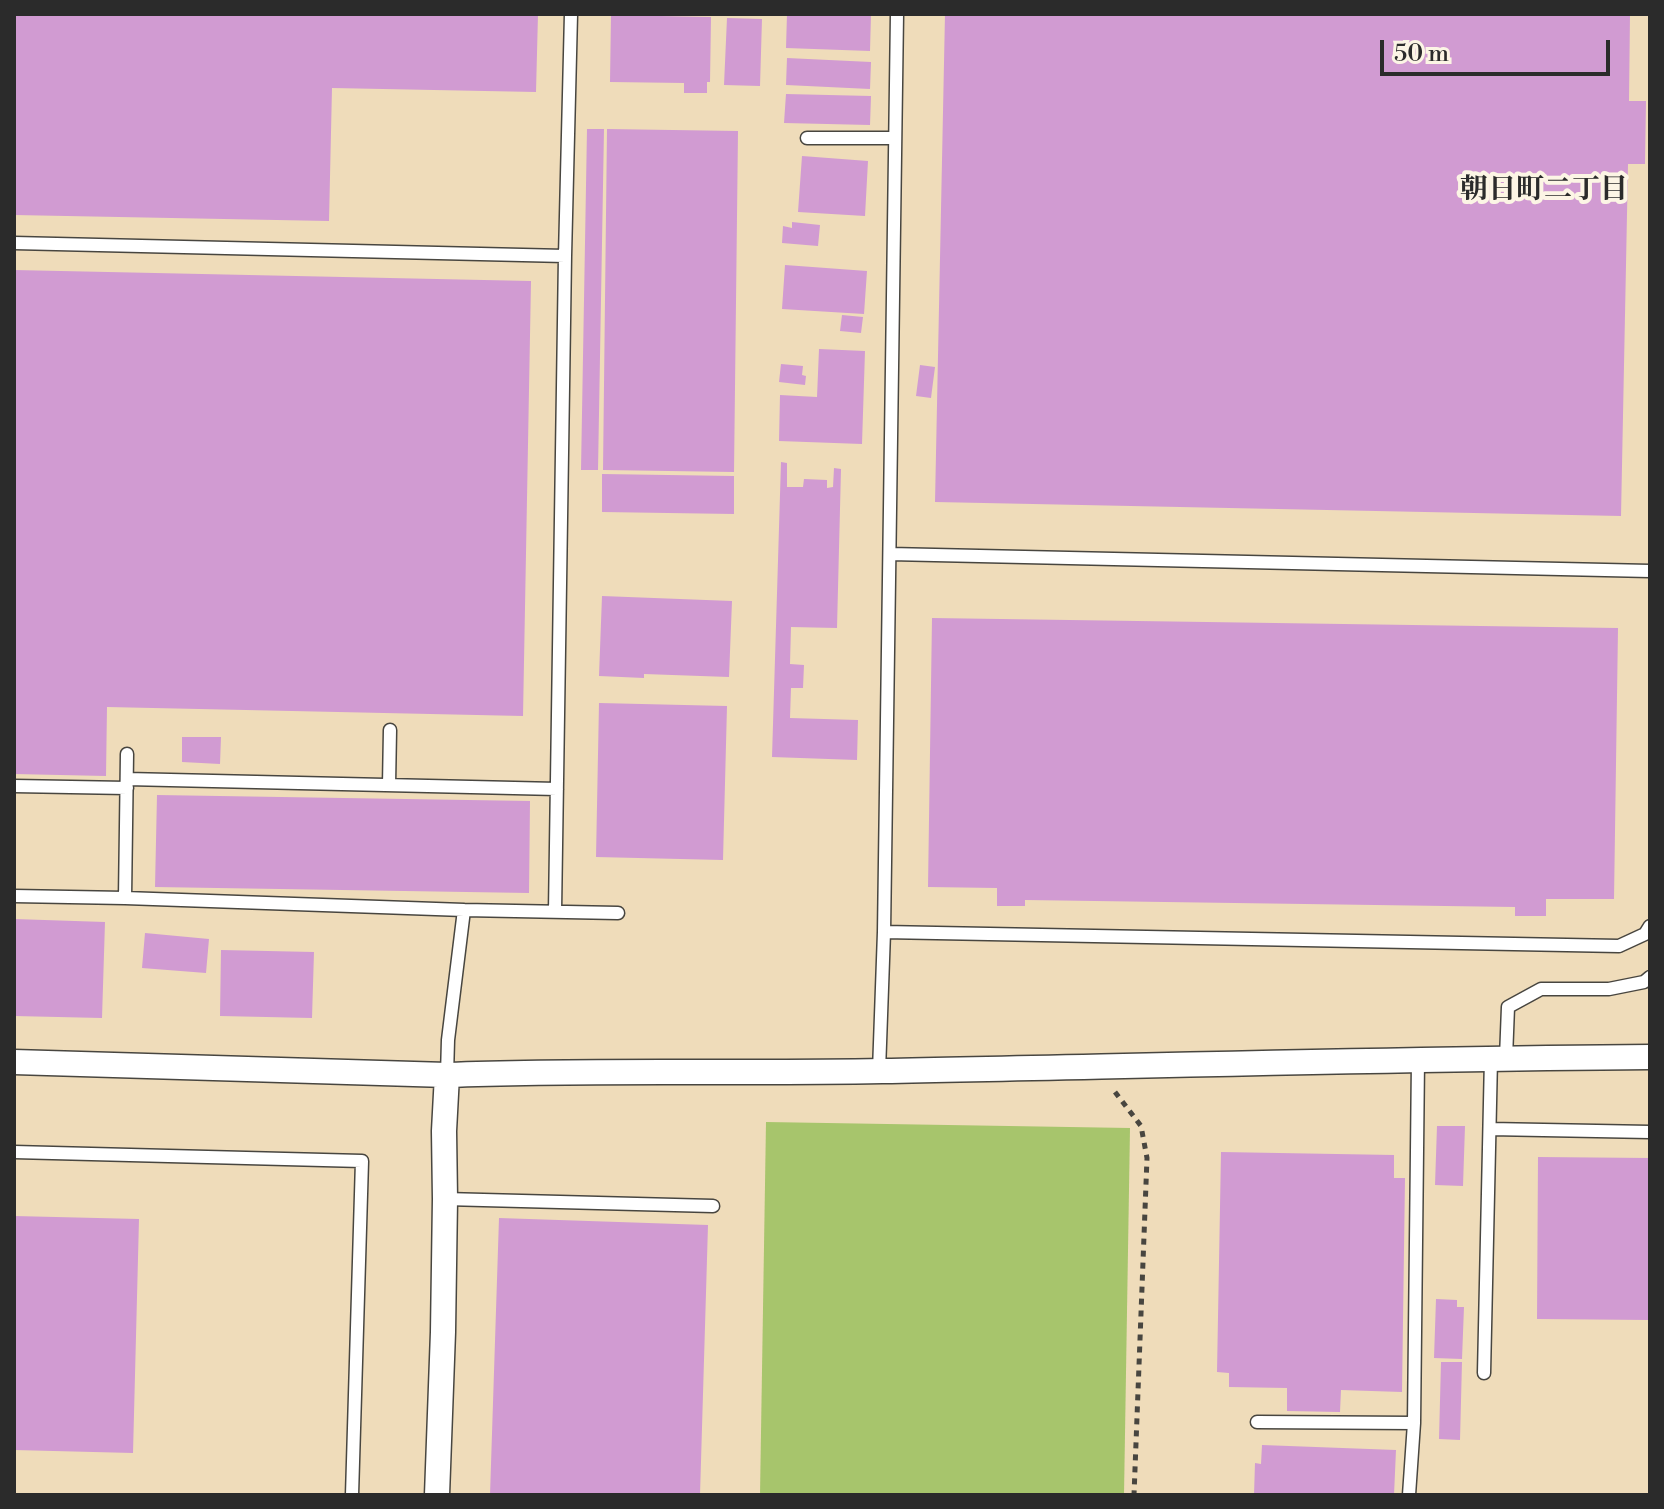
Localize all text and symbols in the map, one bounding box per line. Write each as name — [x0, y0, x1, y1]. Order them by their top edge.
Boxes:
scale bar — [1384, 24, 1614, 74]
text: 50 m — [1394, 39, 1449, 69]
district label: 朝日町二丁目 — [1460, 174, 1628, 208]

